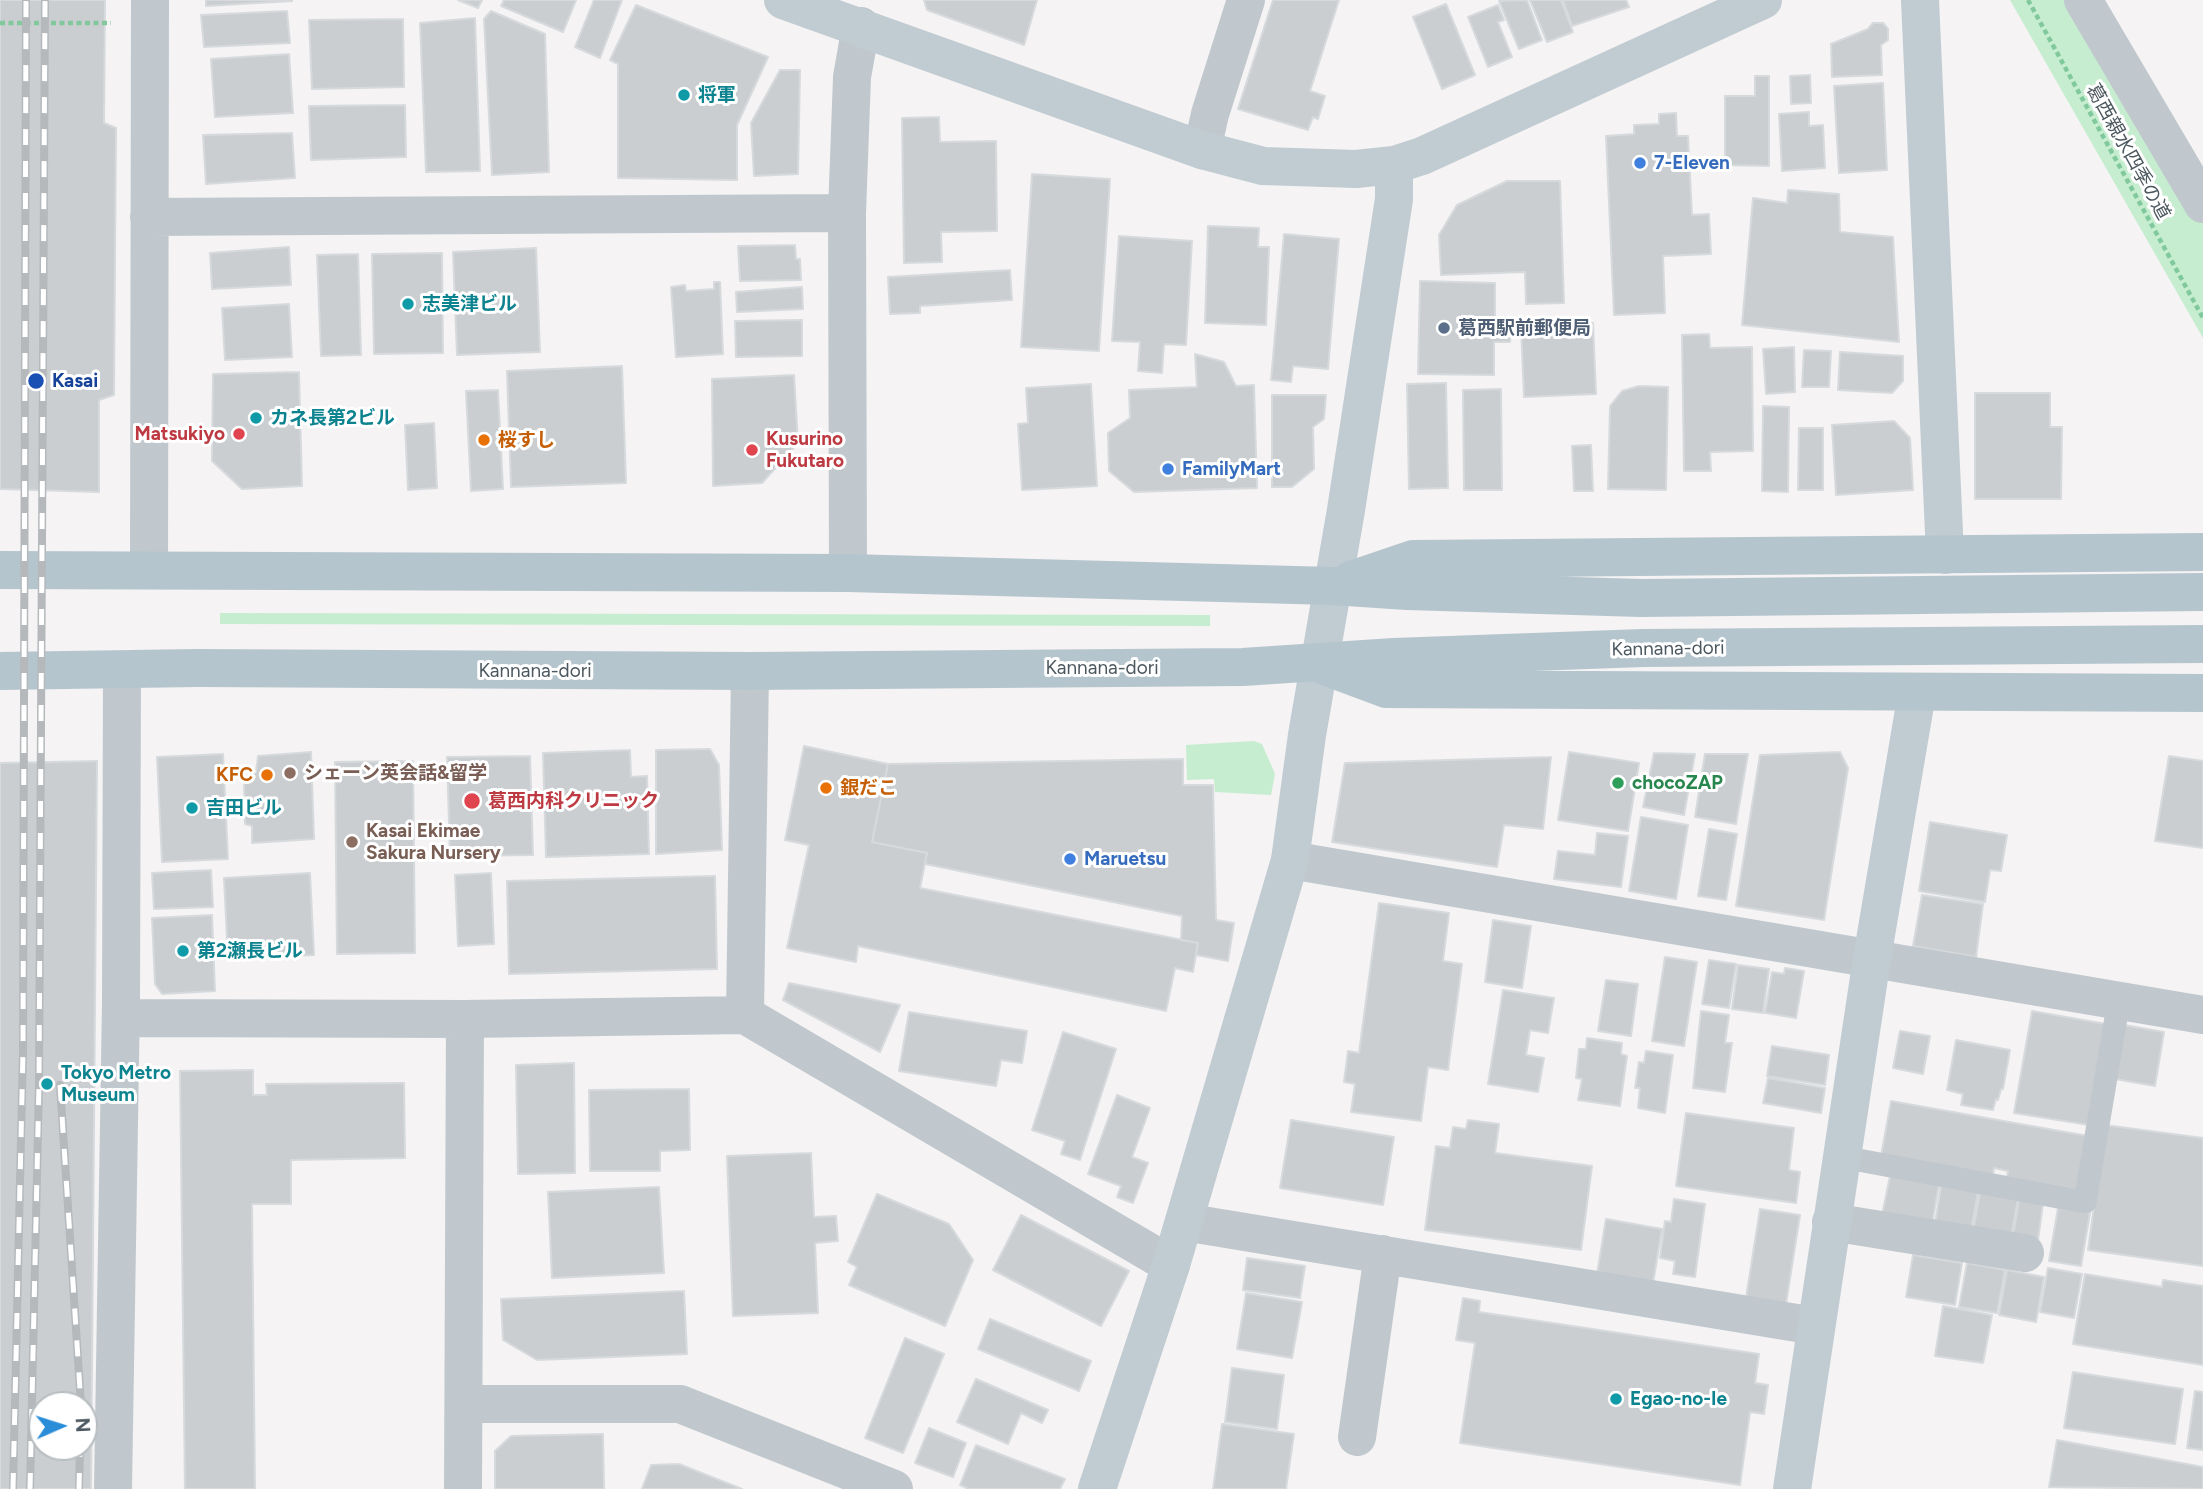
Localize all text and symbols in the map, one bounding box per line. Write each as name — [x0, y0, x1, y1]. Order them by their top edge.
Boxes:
street label: 葛西親水四季の道 — [2081, 80, 2175, 224]
place label: 将軍 — [698, 84, 736, 106]
marker: 将軍 — [676, 87, 692, 103]
place label: 7-Eleven — [1654, 152, 1730, 174]
marker: 7-Eleven — [1632, 155, 1648, 171]
place label: 志美津ビル — [422, 293, 517, 315]
marker: 志美津ビル — [400, 296, 416, 312]
place label: 葛西駅前郵便局 — [1458, 317, 1591, 339]
marker: 葛西駅前郵便局 — [1436, 320, 1452, 336]
place label: Kasai — [52, 370, 98, 392]
marker: Kasai — [26, 371, 46, 391]
place label: カネ長第2ビル — [270, 407, 395, 429]
marker: カネ長第2ビル — [248, 410, 264, 426]
place label: Matsukiyo — [134, 423, 225, 445]
marker: Matsukiyo — [231, 426, 247, 442]
place label: Kusurino Fukutaro — [766, 428, 844, 472]
place label: 桜すし — [498, 429, 555, 451]
marker: 桜すし — [476, 432, 492, 448]
marker: Kusurino Fukutaro — [744, 442, 760, 458]
place label: FamilyMart — [1182, 458, 1281, 480]
marker: FamilyMart — [1160, 461, 1176, 477]
street label: Kannana-dori — [1611, 637, 1725, 661]
street label: Kannana-dori — [1045, 657, 1159, 679]
street label: Kannana-dori — [478, 660, 592, 682]
place label: シェーン英会話&留学 — [304, 762, 487, 784]
place label: KFC — [216, 764, 253, 786]
marker: シェーン英会話&留学 — [282, 765, 298, 781]
marker: KFC — [259, 767, 275, 783]
place label: chocoZAP — [1632, 772, 1723, 794]
marker: chocoZAP — [1610, 775, 1626, 791]
place label: 銀だこ — [840, 777, 897, 799]
marker: 銀だこ — [818, 780, 834, 796]
place label: 葛西内科クリニック — [488, 790, 659, 812]
marker: 葛西内科クリニック — [462, 791, 482, 811]
place label: 吉田ビル — [206, 797, 282, 819]
marker: 吉田ビル — [184, 800, 200, 816]
place label: Kasai Ekimae Sakura Nursery — [366, 820, 501, 864]
marker: Kasai Ekimae Sakura Nursery — [344, 834, 360, 850]
place label: Maruetsu — [1084, 848, 1166, 870]
marker: Maruetsu — [1062, 851, 1078, 867]
place label: 第2瀬長ビル — [197, 940, 303, 962]
marker: 第2瀬長ビル — [175, 943, 191, 959]
place label: Tokyo Metro Museum — [61, 1062, 171, 1106]
marker: Tokyo Metro Museum — [39, 1076, 55, 1092]
place label: Egao-no-Ie — [1630, 1388, 1727, 1410]
north arrow — [28, 1391, 98, 1461]
marker: Egao-no-Ie — [1608, 1391, 1624, 1407]
text: N — [71, 1417, 94, 1433]

